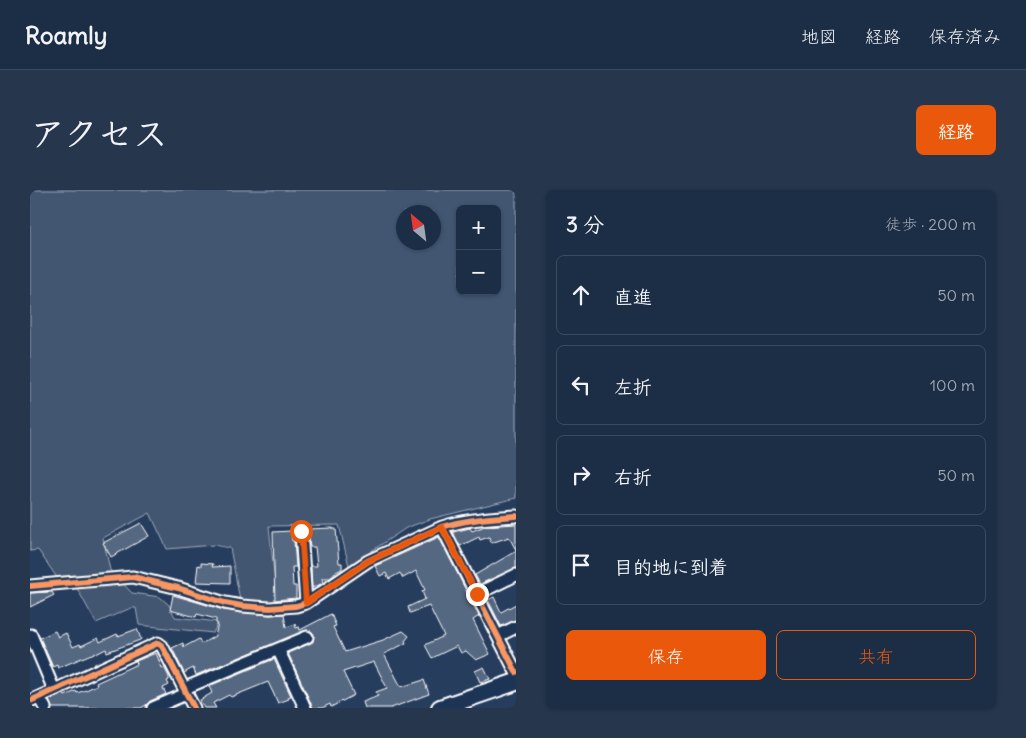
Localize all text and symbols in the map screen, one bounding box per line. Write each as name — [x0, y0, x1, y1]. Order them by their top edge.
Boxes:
text: Roamly — [25, 20, 107, 50]
text: 地図 — [801, 25, 837, 48]
text: 経路 — [865, 25, 901, 48]
text: 保存済み — [929, 25, 1001, 48]
button: 経路 — [916, 105, 996, 155]
text: アクセス — [30, 111, 168, 155]
north arrow — [396, 205, 441, 250]
map controls — [456, 205, 501, 295]
button: + — [456, 205, 501, 250]
text: 3 分 — [566, 211, 604, 238]
text: 徒歩 · 200 m — [885, 214, 976, 234]
button: − — [456, 250, 501, 295]
icon: ahead — [567, 281, 595, 309]
text: 直進 — [614, 285, 652, 309]
text: 50 m — [937, 285, 975, 305]
icon: left — [567, 371, 595, 399]
text: 左折 — [614, 375, 652, 399]
text: 100 m — [930, 375, 975, 395]
icon: right — [567, 461, 595, 489]
text: 右折 — [614, 465, 652, 489]
text: 50 m — [937, 465, 975, 485]
route start — [290, 520, 313, 543]
icon: arrive — [567, 551, 595, 579]
text: 目的地に到着 — [614, 555, 728, 579]
route end — [466, 583, 489, 606]
button: 保存 — [566, 630, 766, 680]
button: 共有 — [776, 630, 976, 680]

